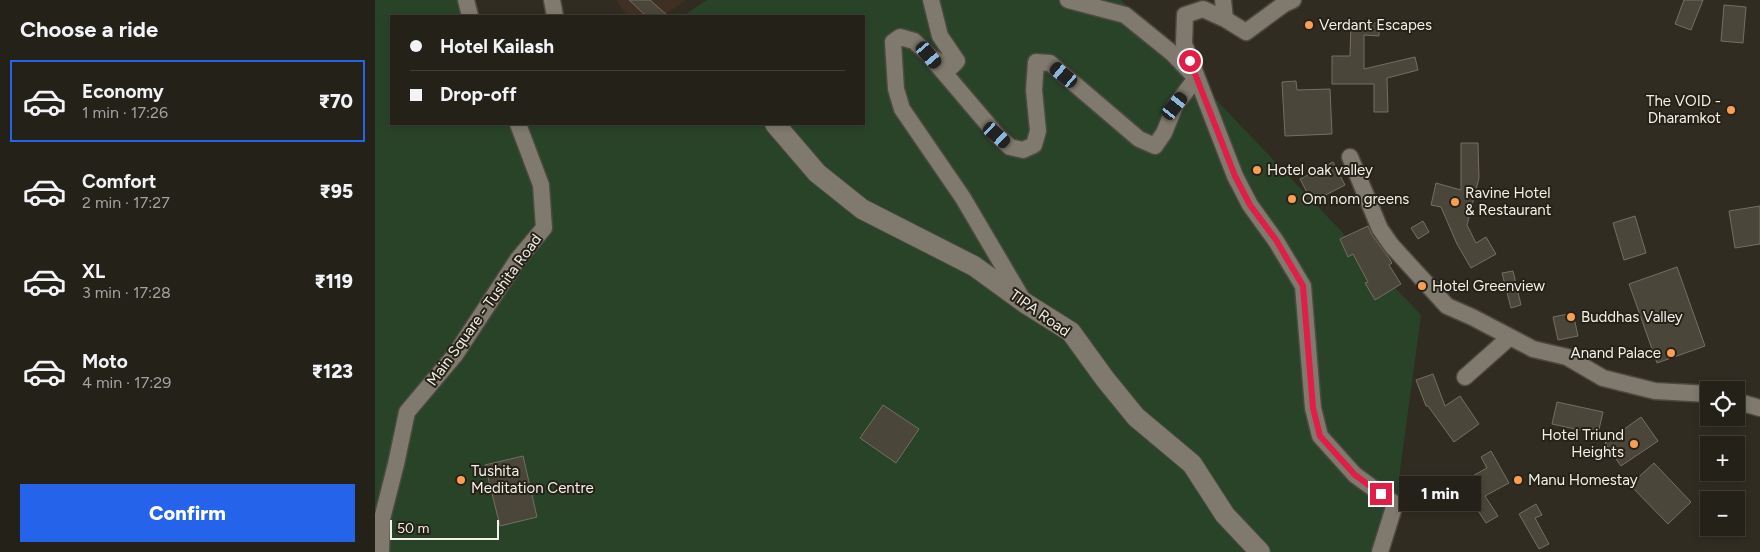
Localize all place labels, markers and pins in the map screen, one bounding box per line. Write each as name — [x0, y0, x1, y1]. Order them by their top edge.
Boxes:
place label: Verdant Escapes — [1319, 16, 1432, 34]
marker: Verdant Escapes — [1303, 19, 1315, 31]
place label: The VOID - Dharamkot — [1646, 92, 1721, 127]
marker: The VOID - Dharamkot — [1725, 104, 1737, 116]
place label: Hotel oak valley — [1267, 161, 1373, 179]
marker: Hotel oak valley — [1251, 164, 1263, 176]
place label: Ravine Hotel & Restaurant — [1465, 184, 1552, 219]
place label: Om nom greens — [1302, 190, 1409, 208]
marker: Om nom greens — [1286, 193, 1298, 205]
marker: Ravine Hotel & Restaurant — [1449, 196, 1461, 208]
place label: Hotel Greenview — [1432, 277, 1545, 295]
marker: Hotel Greenview — [1416, 280, 1428, 292]
place label: Buddhas Valley — [1581, 308, 1683, 326]
marker: Buddhas Valley — [1565, 311, 1577, 323]
place label: Anand Palace — [1571, 344, 1661, 362]
marker: Anand Palace — [1665, 347, 1677, 359]
place label: Hotel Triund Heights — [1542, 426, 1624, 461]
marker: Hotel Triund Heights — [1628, 438, 1640, 450]
place label: Tushita Meditation Centre — [471, 462, 594, 497]
place label: Manu Homestay — [1528, 471, 1638, 489]
marker: Tushita Meditation Centre — [455, 474, 467, 486]
marker: Manu Homestay — [1512, 474, 1524, 486]

